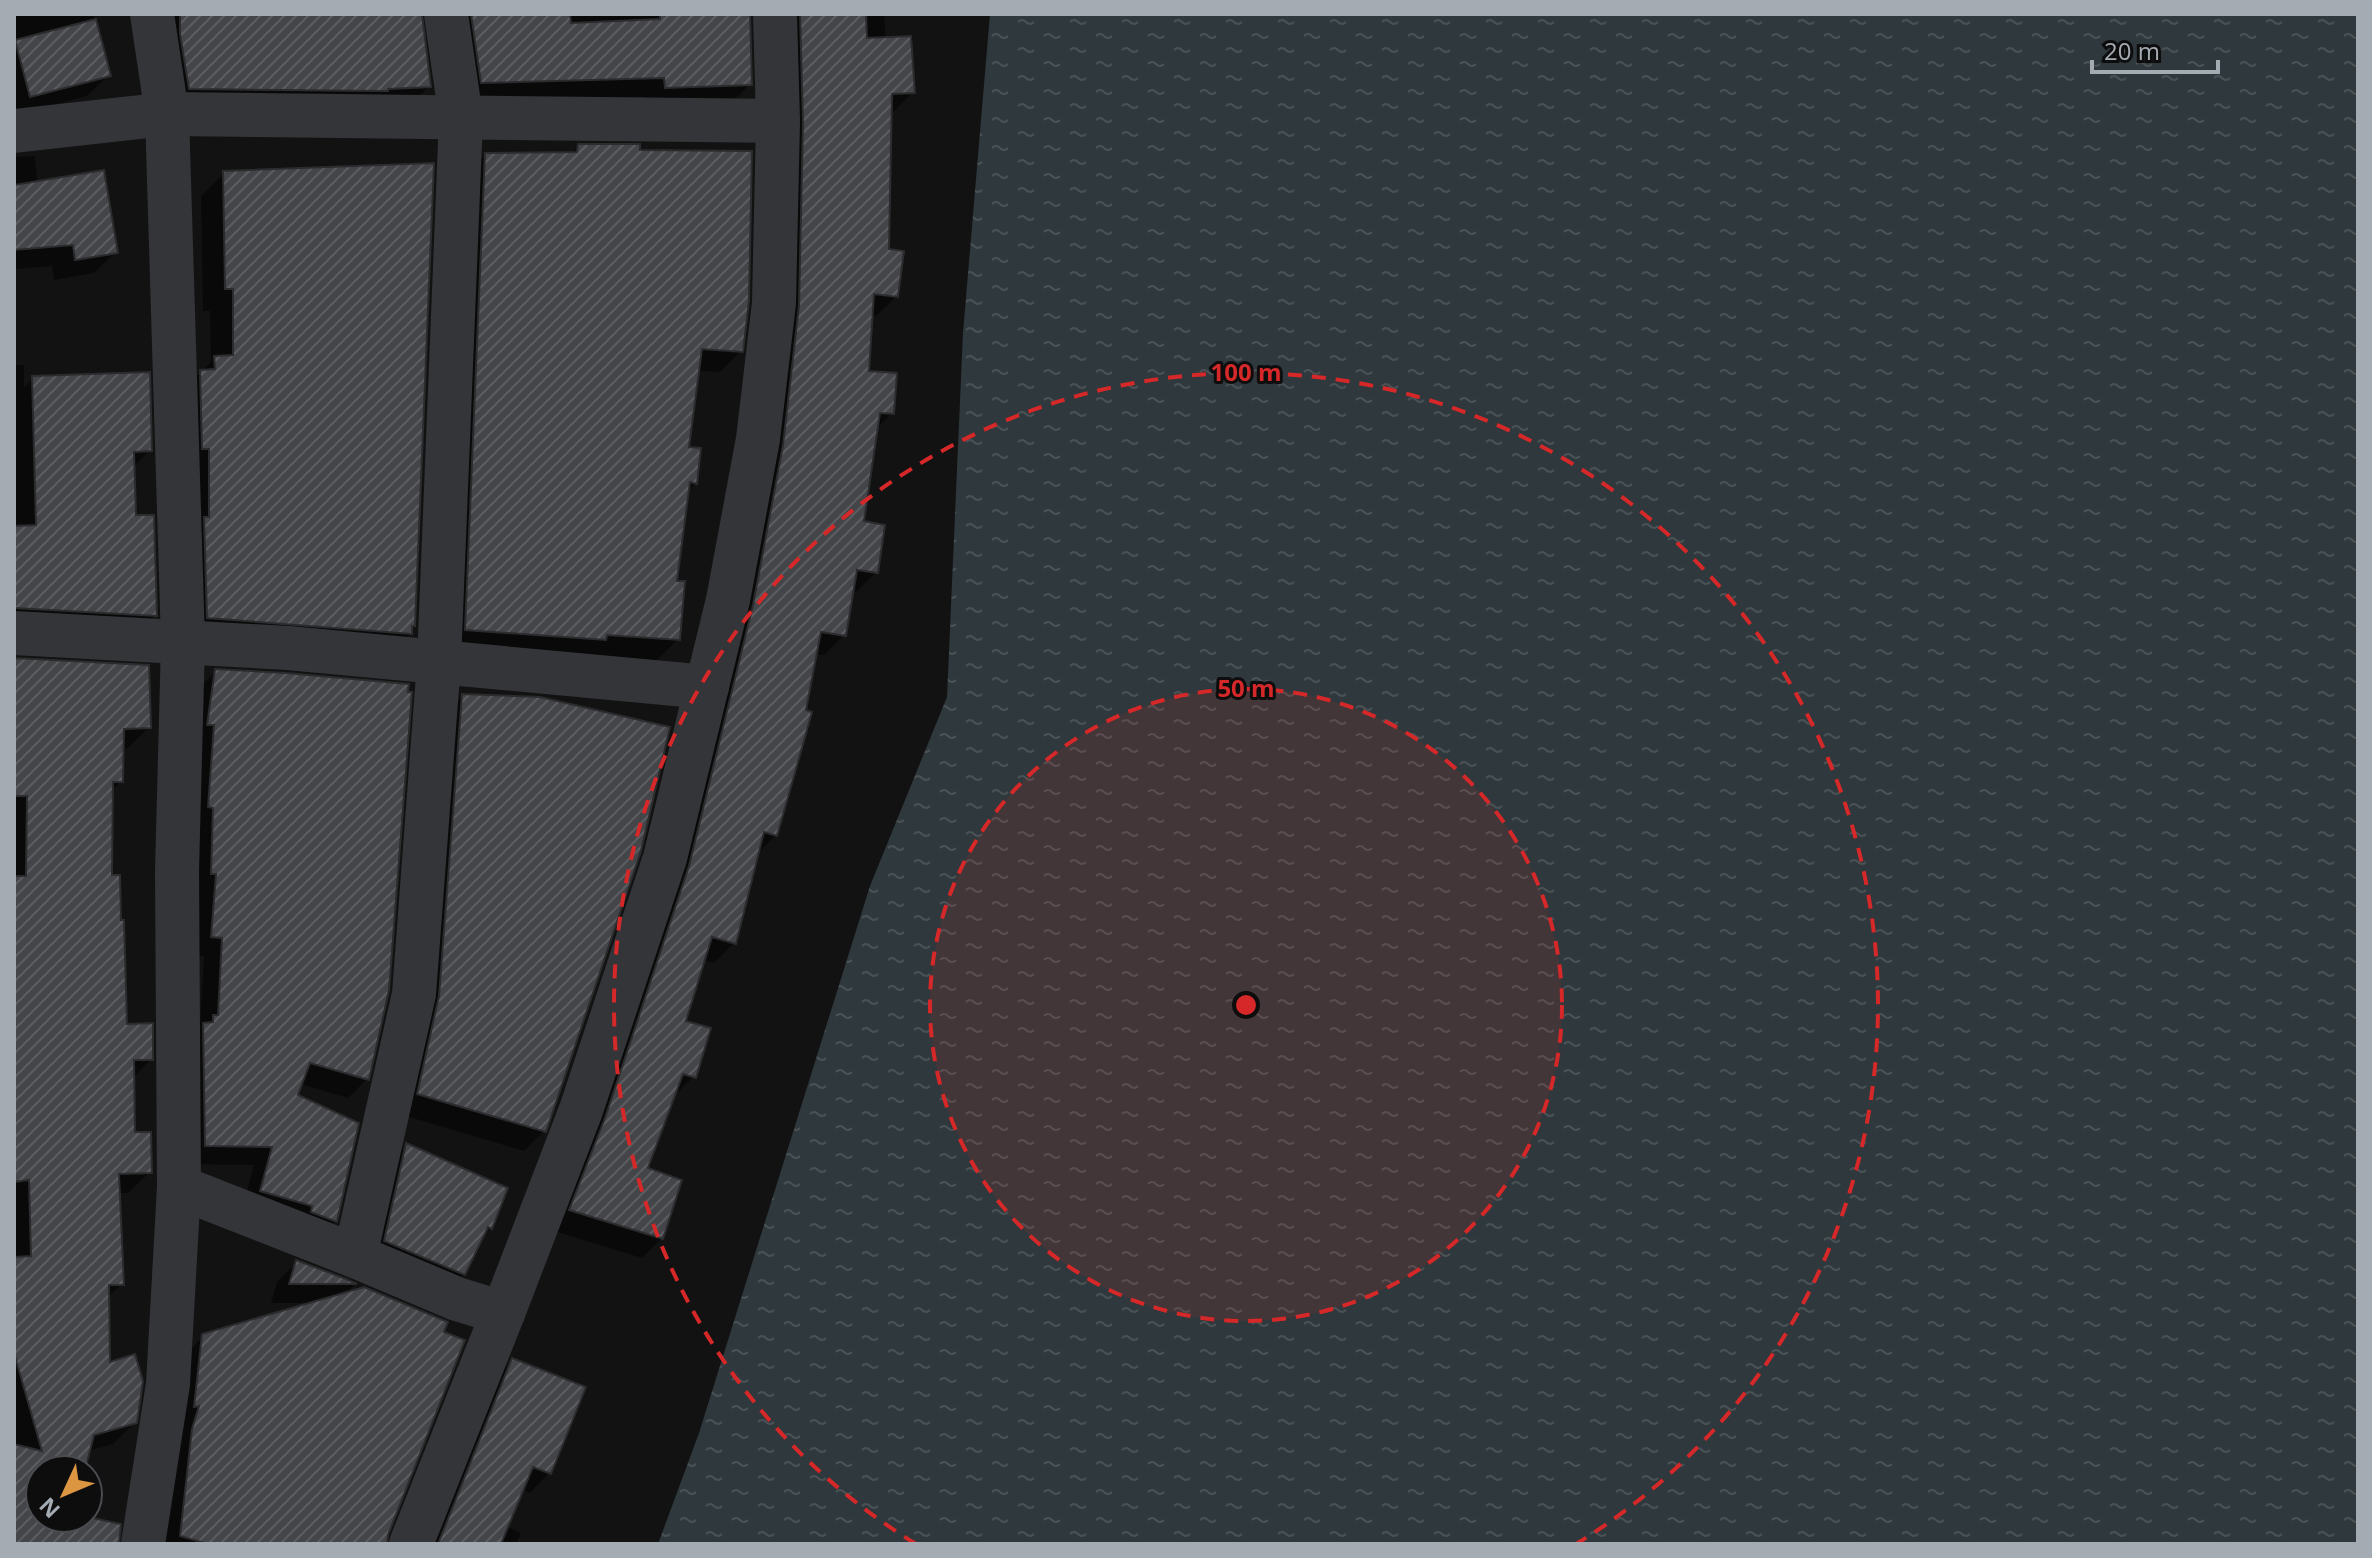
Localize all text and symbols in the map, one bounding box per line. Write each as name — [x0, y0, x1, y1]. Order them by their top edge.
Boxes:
scale bar — [2092, 24, 2218, 74]
text: 20 m — [2104, 34, 2160, 67]
text: 100 m — [1211, 355, 1281, 388]
text: 50 m — [1217, 671, 1275, 704]
centre of rings — [1232, 991, 1260, 1019]
north arrow — [24, 1454, 104, 1534]
text: N — [32, 1492, 66, 1525]

